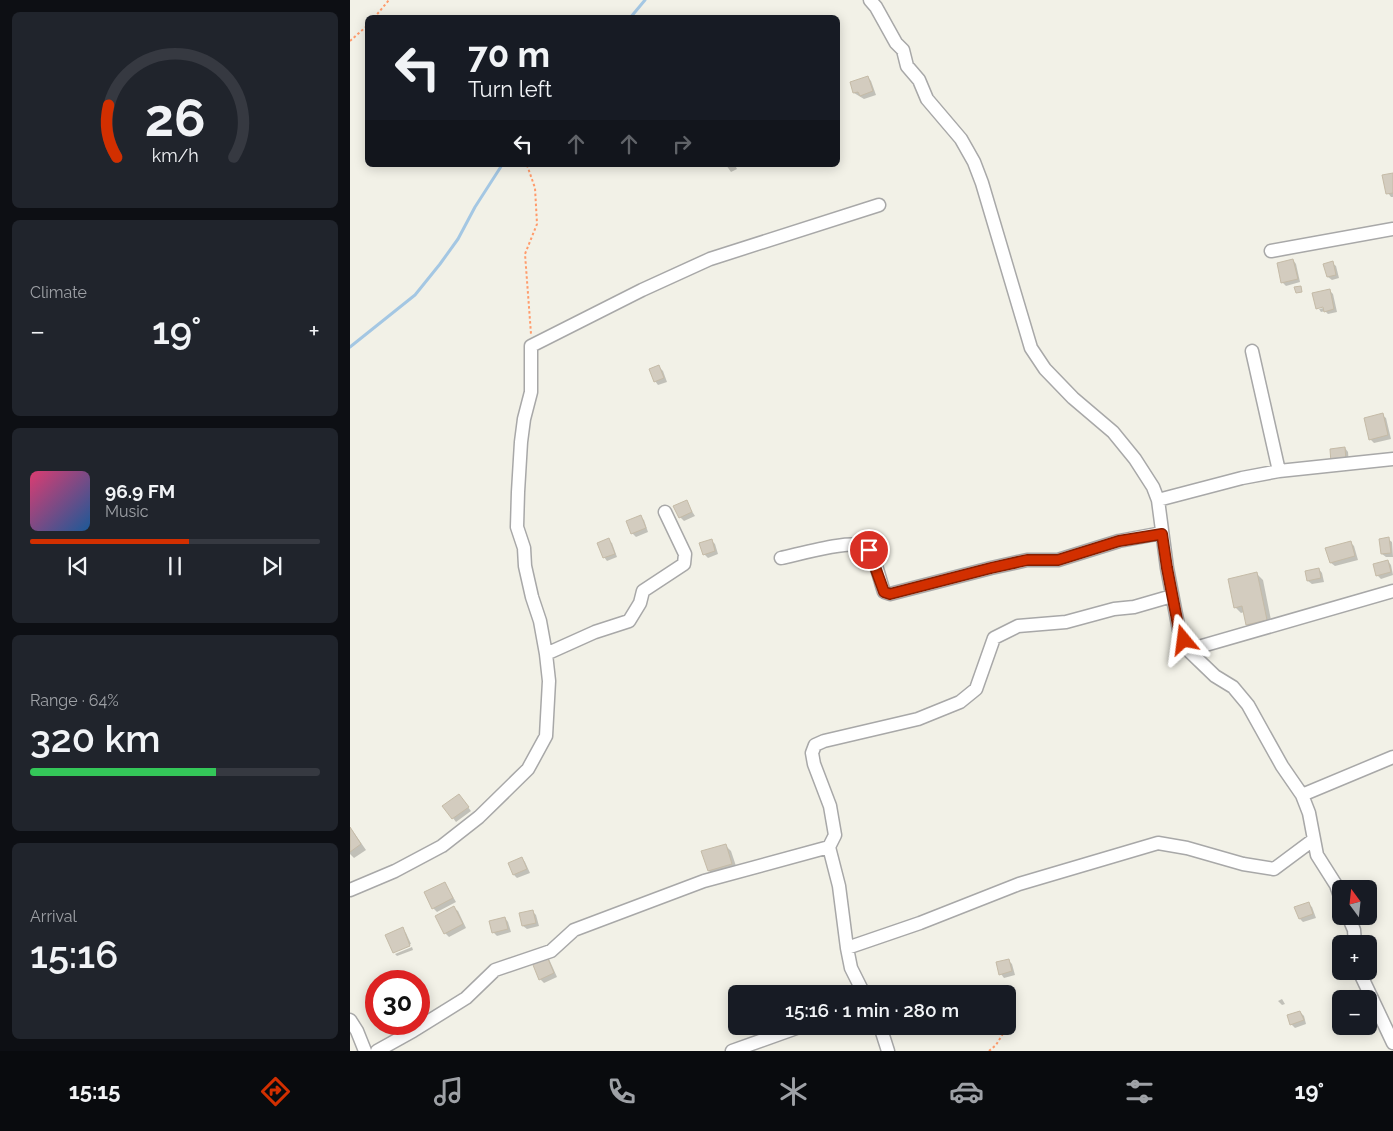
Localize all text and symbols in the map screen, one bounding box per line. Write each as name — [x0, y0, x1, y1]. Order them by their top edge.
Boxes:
text: 70 m — [468, 34, 550, 75]
icon: left — [385, 35, 450, 100]
text: Turn left — [468, 76, 552, 102]
text: 26 — [145, 87, 205, 148]
icon: left — [509, 130, 537, 158]
icon: ahead — [562, 130, 590, 158]
icon: ahead — [615, 130, 643, 158]
icon: right — [668, 130, 696, 158]
text: km/h — [151, 145, 199, 166]
text: Climate — [30, 283, 87, 302]
text: 19° — [152, 308, 202, 353]
text: − — [30, 315, 45, 348]
text: + — [308, 315, 320, 348]
text: 96.9 FM — [105, 480, 175, 502]
text: Music — [105, 502, 149, 521]
pin — [848, 529, 890, 571]
icon: arrive — [855, 536, 883, 564]
icon: previous — [64, 552, 92, 580]
icon: pause — [161, 552, 189, 580]
icon: next — [258, 552, 286, 580]
position arrow — [1157, 613, 1209, 665]
text: Range · 64% — [30, 691, 119, 710]
text: 320 km — [30, 716, 161, 761]
north arrow — [1332, 880, 1378, 925]
map controls — [1332, 880, 1377, 1035]
text: Arrival — [30, 907, 77, 926]
text: 15:16 — [30, 932, 118, 977]
button: + — [1332, 935, 1377, 980]
speed limit sign: 30 — [365, 970, 430, 1035]
button: − — [1332, 990, 1377, 1035]
text: 15:16 · 1 min · 280 m — [785, 999, 959, 1021]
icon: directions — [258, 1074, 293, 1109]
icon: music — [431, 1074, 466, 1109]
icon: phone — [604, 1074, 639, 1109]
icon: climate — [776, 1074, 811, 1109]
icon: car — [949, 1074, 984, 1109]
icon: filters — [1122, 1074, 1157, 1109]
text: 15:15 — [69, 1078, 120, 1104]
text: 19° — [1295, 1078, 1324, 1104]

